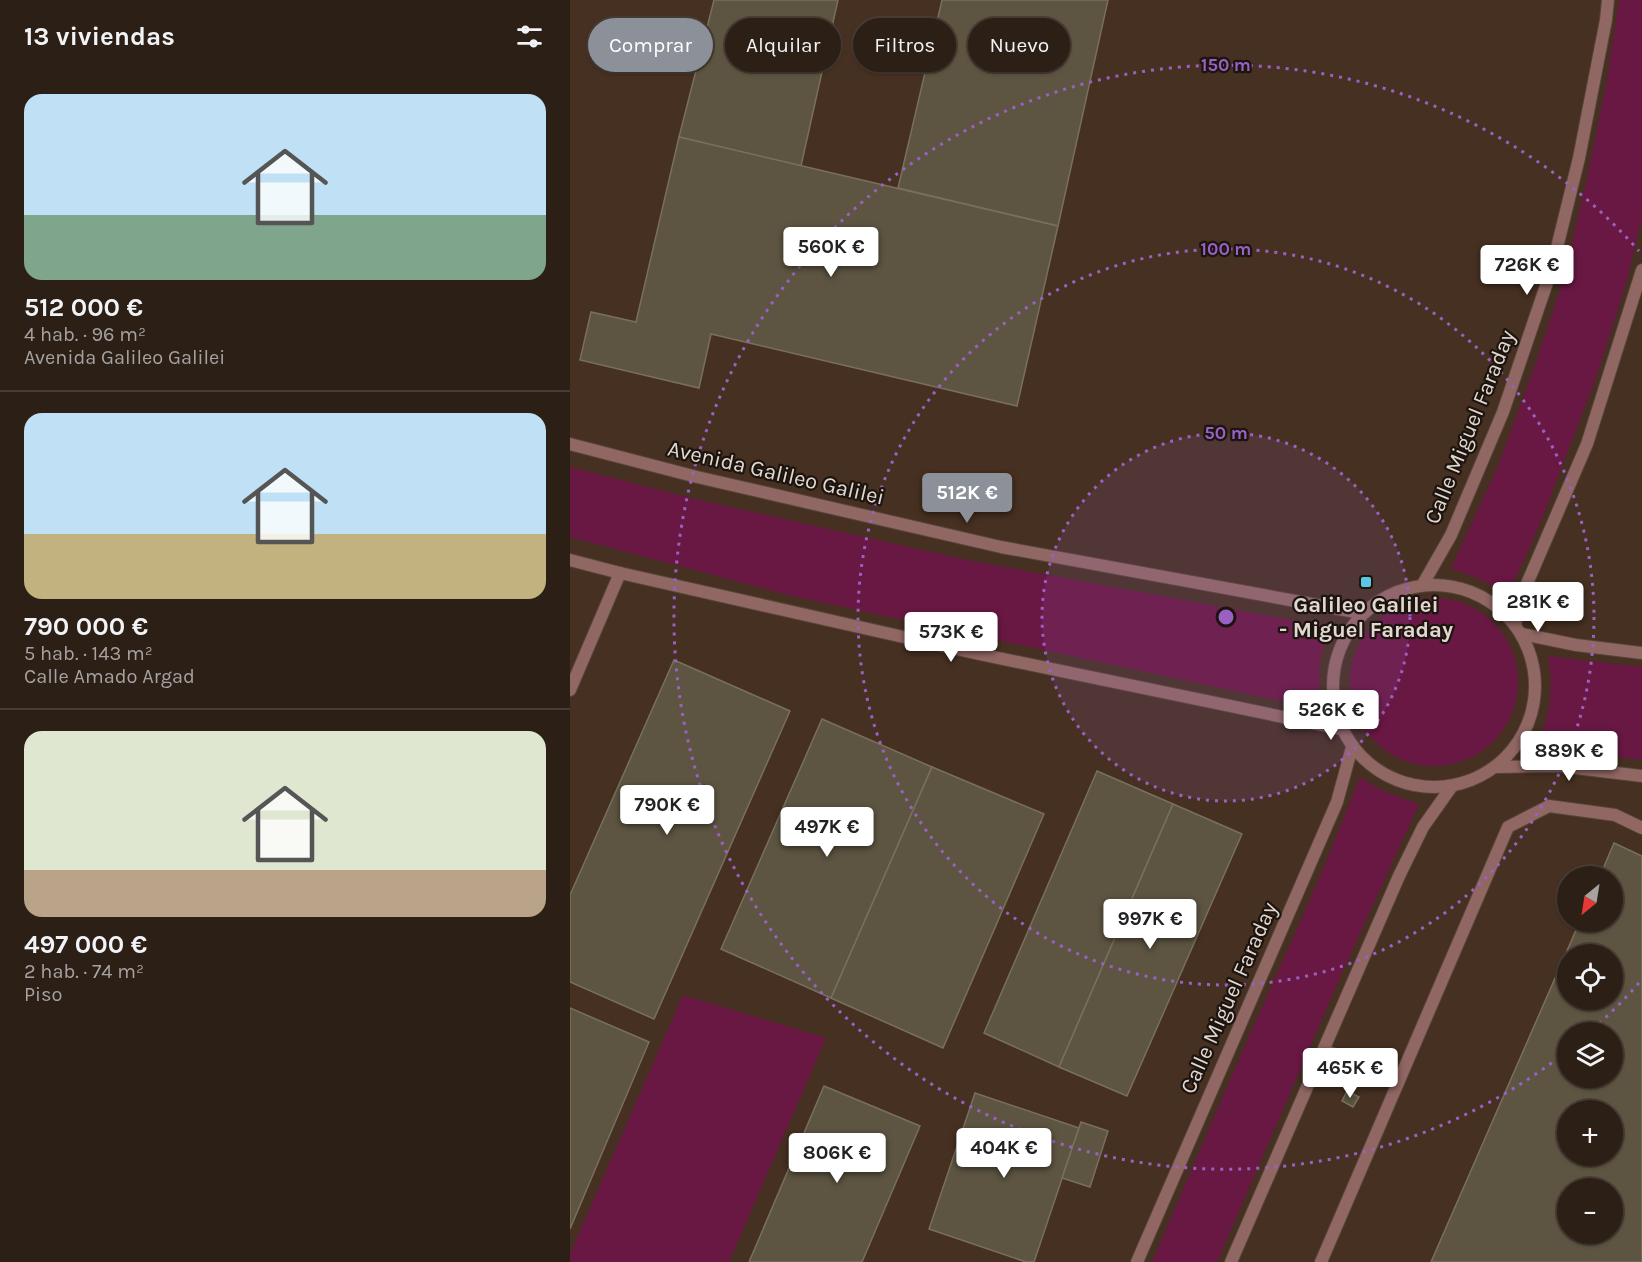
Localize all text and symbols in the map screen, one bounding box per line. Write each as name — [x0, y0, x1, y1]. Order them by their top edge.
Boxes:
chip: Comprar — [588, 18, 713, 72]
chip: Alquilar — [725, 18, 841, 72]
chip: Filtros — [853, 18, 956, 72]
chip: Nuevo — [968, 18, 1070, 72]
icon: filters — [513, 20, 546, 53]
text: 13 viviendas — [24, 21, 175, 52]
text: 150 m — [1201, 54, 1251, 76]
icon: home — [231, 133, 339, 241]
pin: 560K € — [782, 227, 880, 278]
text: 560K € — [797, 235, 865, 258]
text: 100 m — [1201, 238, 1251, 260]
pin: 726K € — [1478, 245, 1576, 296]
text: 726K € — [1495, 253, 1560, 276]
text: 512 000 € — [24, 292, 143, 323]
text: 4 hab. · 96 m² — [24, 323, 146, 346]
street label: Calle Miguel Faraday — [1419, 326, 1521, 528]
text: Avenida Galileo Galilei — [24, 346, 225, 369]
text: 50 m — [1204, 422, 1248, 444]
street label: Avenida Galileo Galilei — [665, 435, 887, 511]
icon: home — [231, 452, 339, 560]
pin: 512K € — [918, 473, 1016, 524]
text: 512K € — [936, 481, 998, 504]
marker: Galileo Galilei - Miguel Faraday — [1359, 575, 1373, 589]
pin: 281K € — [1489, 582, 1587, 633]
text: 281K € — [1507, 590, 1569, 613]
place label: Galileo Galilei - Miguel Faraday — [1279, 592, 1453, 643]
centre of rings — [1216, 607, 1236, 627]
text: 790 000 € — [24, 611, 148, 642]
pin: 573K € — [902, 612, 1000, 663]
text: 573K € — [919, 620, 983, 643]
text: 5 hab. · 143 m² — [24, 642, 153, 665]
text: Calle Amado Argad — [24, 665, 195, 688]
pin: 526K € — [1282, 690, 1380, 741]
text: 526K € — [1298, 698, 1364, 721]
pin: 889K € — [1520, 731, 1618, 782]
text: 889K € — [1535, 739, 1603, 762]
icon: home — [231, 770, 339, 878]
pin: 790K € — [618, 785, 716, 836]
text: 790K € — [634, 793, 700, 816]
pin: 497K € — [778, 807, 876, 858]
text: 497K € — [795, 815, 859, 838]
north arrow — [1557, 866, 1623, 932]
map controls — [1557, 866, 1623, 1244]
street label: Calle Miguel Faraday — [1175, 898, 1283, 1098]
pin: 997K € — [1101, 899, 1199, 950]
text: 997K € — [1117, 907, 1183, 930]
text: 497 000 € — [24, 929, 147, 960]
button: locate — [1557, 944, 1623, 1010]
text: 2 hab. · 74 m² — [24, 960, 144, 983]
text: Piso — [24, 983, 62, 1006]
button: layers — [1557, 1022, 1623, 1088]
pin: 465K € — [1301, 1048, 1399, 1099]
text: 465K € — [1317, 1056, 1383, 1079]
button: + — [1557, 1100, 1623, 1166]
pin: 404K € — [955, 1128, 1053, 1179]
pin: 806K € — [788, 1133, 886, 1184]
text: 404K € — [970, 1136, 1038, 1159]
text: 806K € — [803, 1141, 871, 1164]
button: − — [1557, 1178, 1623, 1244]

